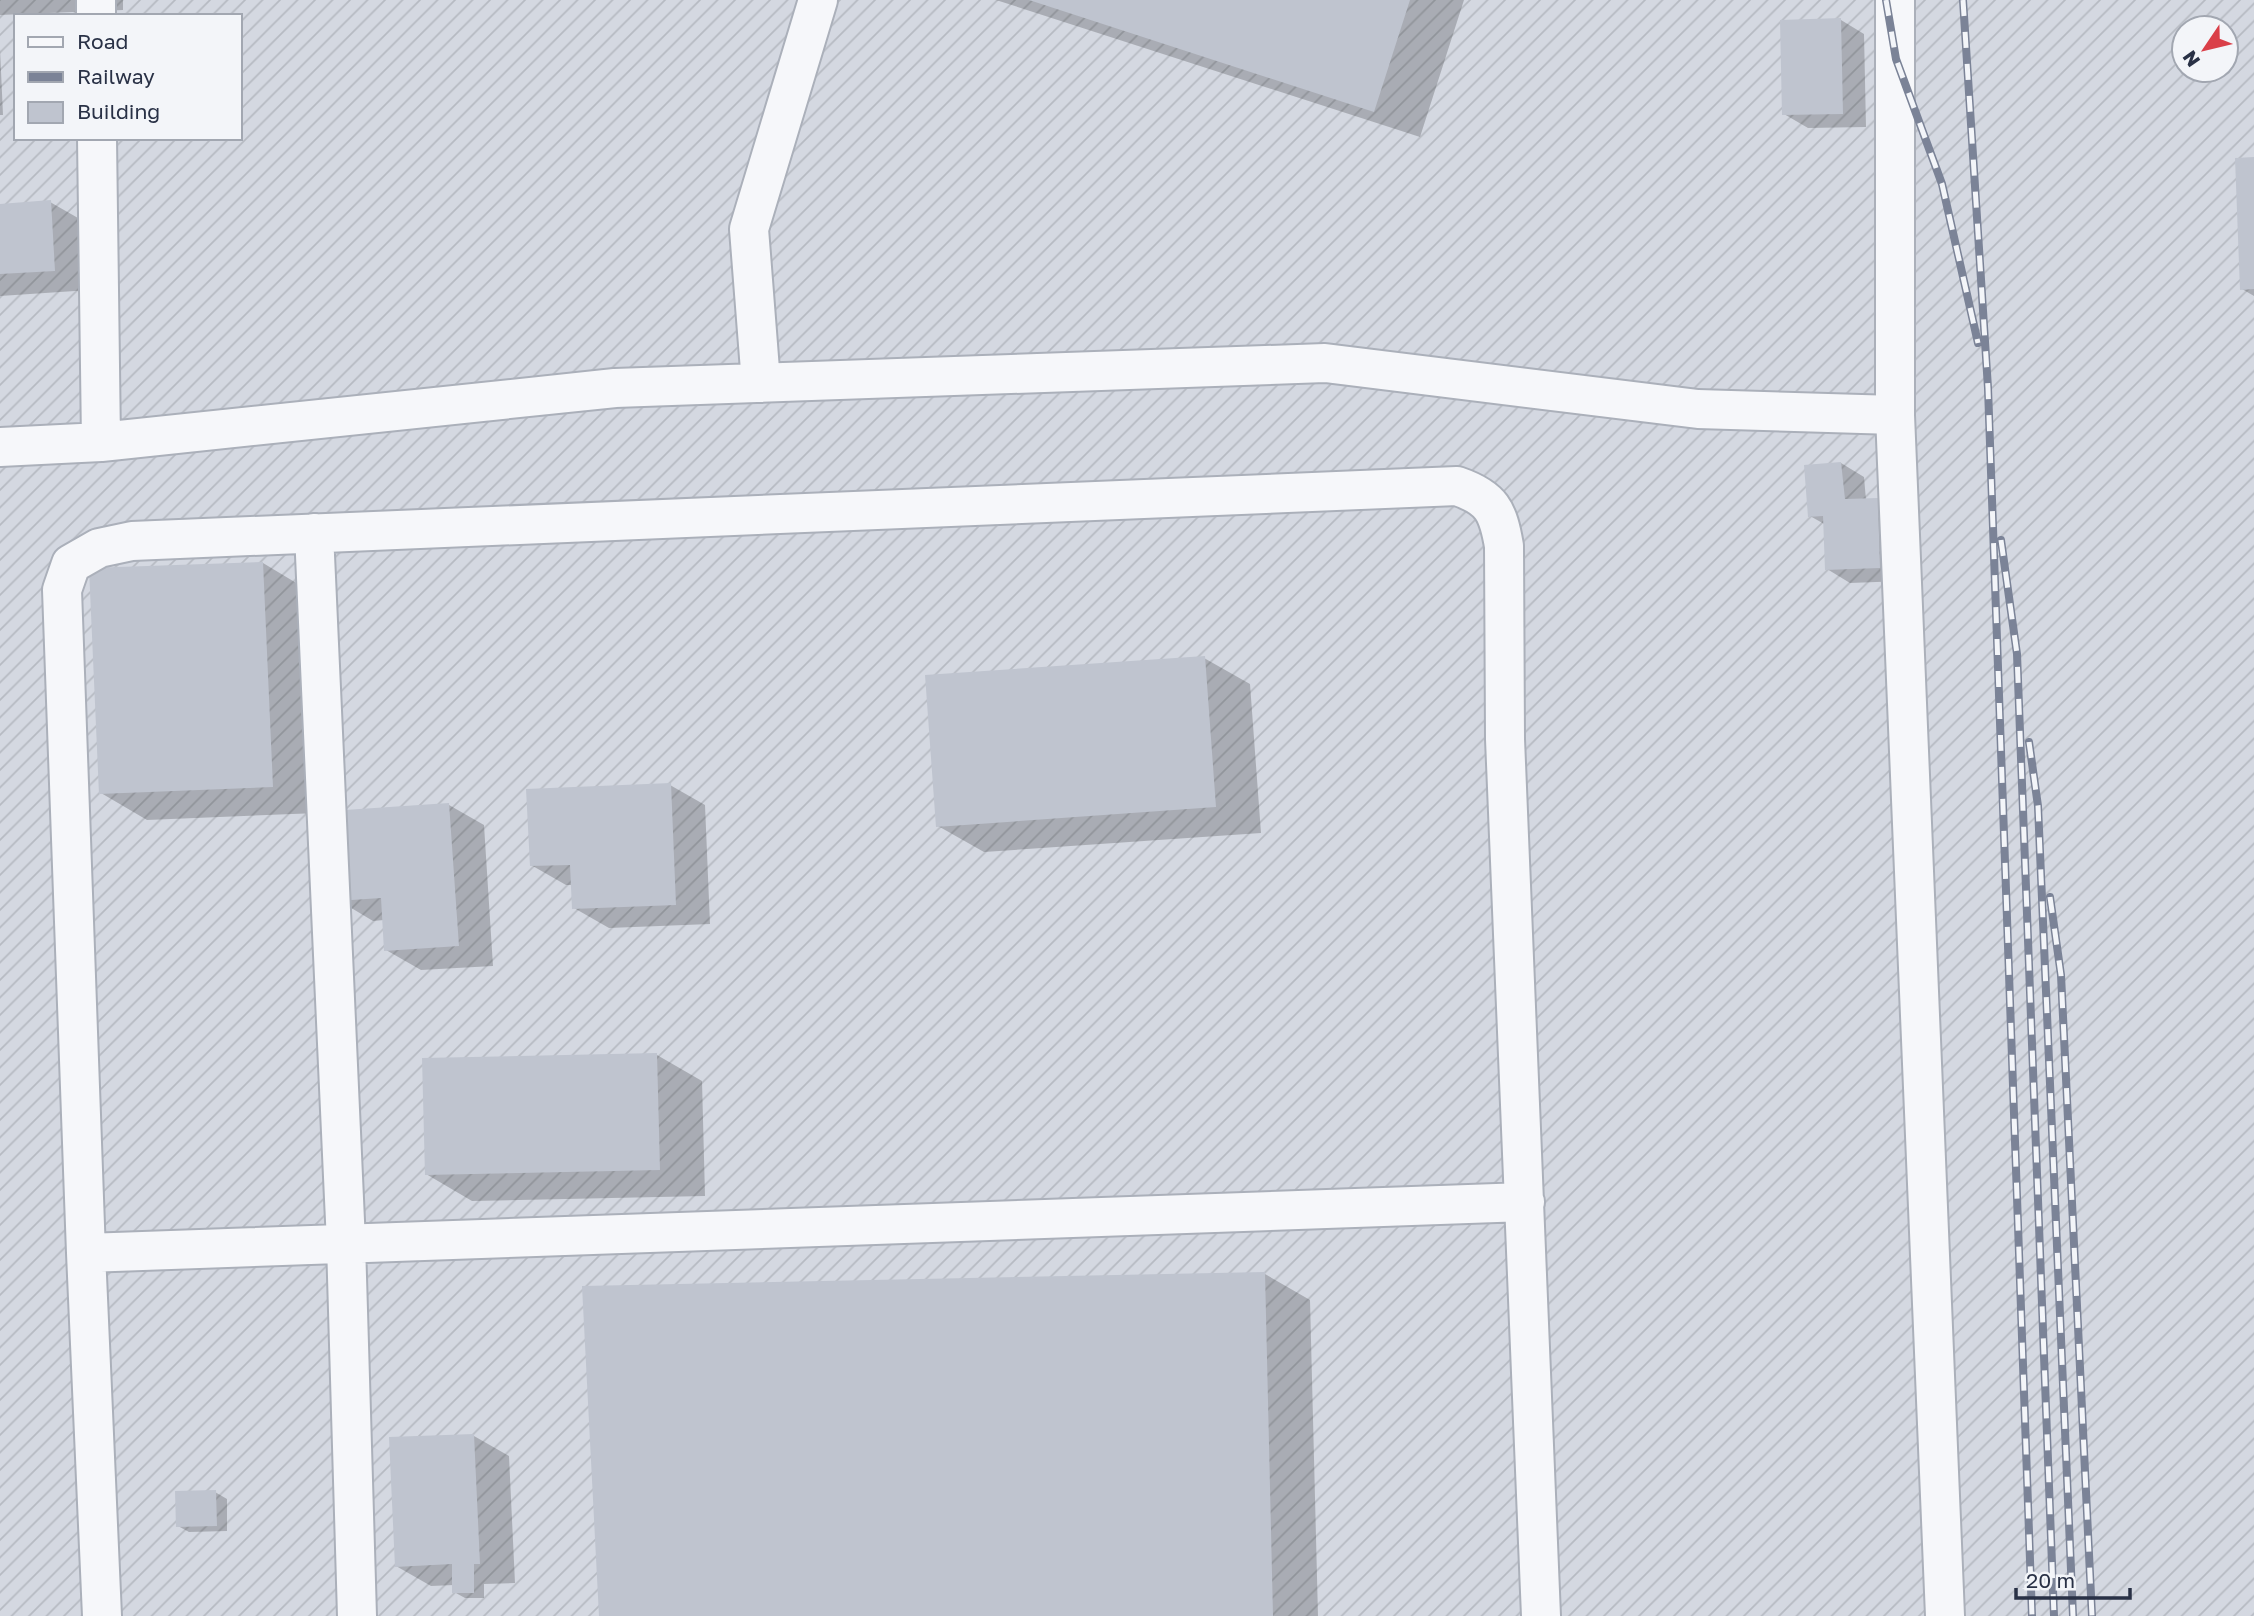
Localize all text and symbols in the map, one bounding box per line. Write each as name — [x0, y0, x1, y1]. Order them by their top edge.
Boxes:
legend — [14, 14, 242, 140]
north arrow — [2170, 14, 2240, 84]
text: Road — [77, 28, 128, 54]
text: N — [2177, 47, 2204, 72]
text: Railway — [77, 63, 155, 89]
text: Building — [77, 98, 160, 124]
scale bar — [2016, 1556, 2130, 1600]
text: 20 m — [2026, 1567, 2075, 1593]

